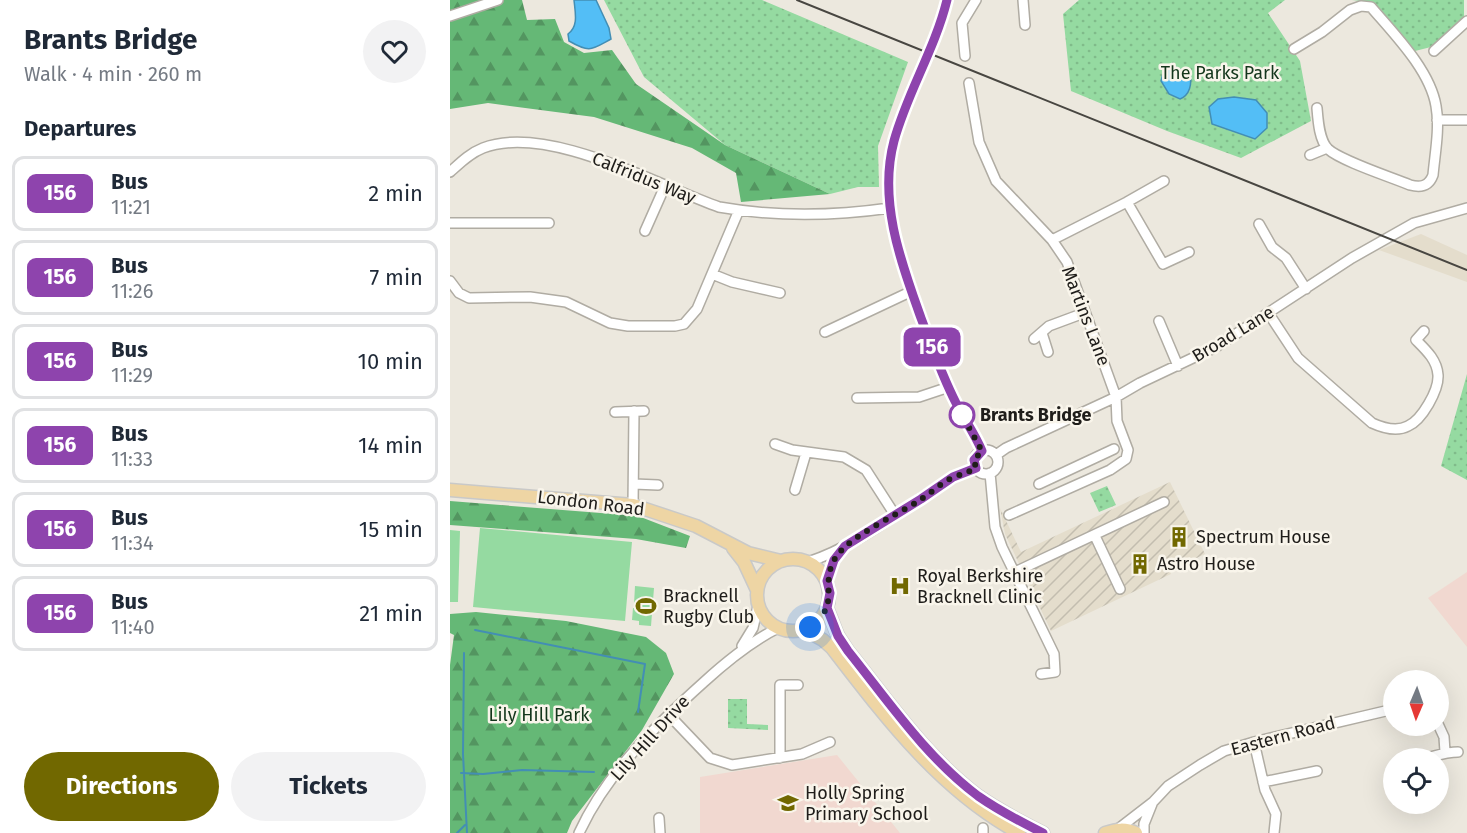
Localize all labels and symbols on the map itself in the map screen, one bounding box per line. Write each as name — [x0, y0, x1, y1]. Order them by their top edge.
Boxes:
park label: The Parks Park — [1161, 62, 1280, 84]
street label: Calfridus Way — [589, 147, 699, 209]
street label: Martins Lane — [1057, 263, 1115, 369]
street label: Broad Lane — [1188, 301, 1278, 367]
line badge: 156 — [898, 328, 966, 366]
marker: Brants Bridge — [949, 402, 975, 428]
place label: Brants Bridge — [980, 404, 1092, 426]
street label: London Road — [536, 486, 646, 520]
building icon: Spectrum House — [1167, 525, 1191, 549]
place label: Spectrum House — [1196, 526, 1330, 548]
building icon: Astro House — [1128, 552, 1152, 576]
place label: Astro House — [1157, 553, 1255, 575]
place label: Royal Berkshire Bracknell Clinic — [917, 565, 1043, 608]
hospital icon: Royal Berkshire Bracknell Clinic — [888, 574, 912, 598]
place label: Bracknell Rugby Club — [663, 585, 754, 628]
sports icon: Bracknell Rugby Club — [634, 594, 658, 618]
your location — [795, 612, 825, 642]
north arrow — [1383, 670, 1449, 736]
street label: Lily Hill Drive — [606, 691, 694, 785]
park label: Lily Hill Park — [489, 704, 590, 726]
street label: Eastern Road — [1228, 711, 1338, 761]
place label: Holly Spring Primary School — [805, 782, 928, 825]
school or university icon: Holly Spring Primary School — [776, 791, 800, 815]

